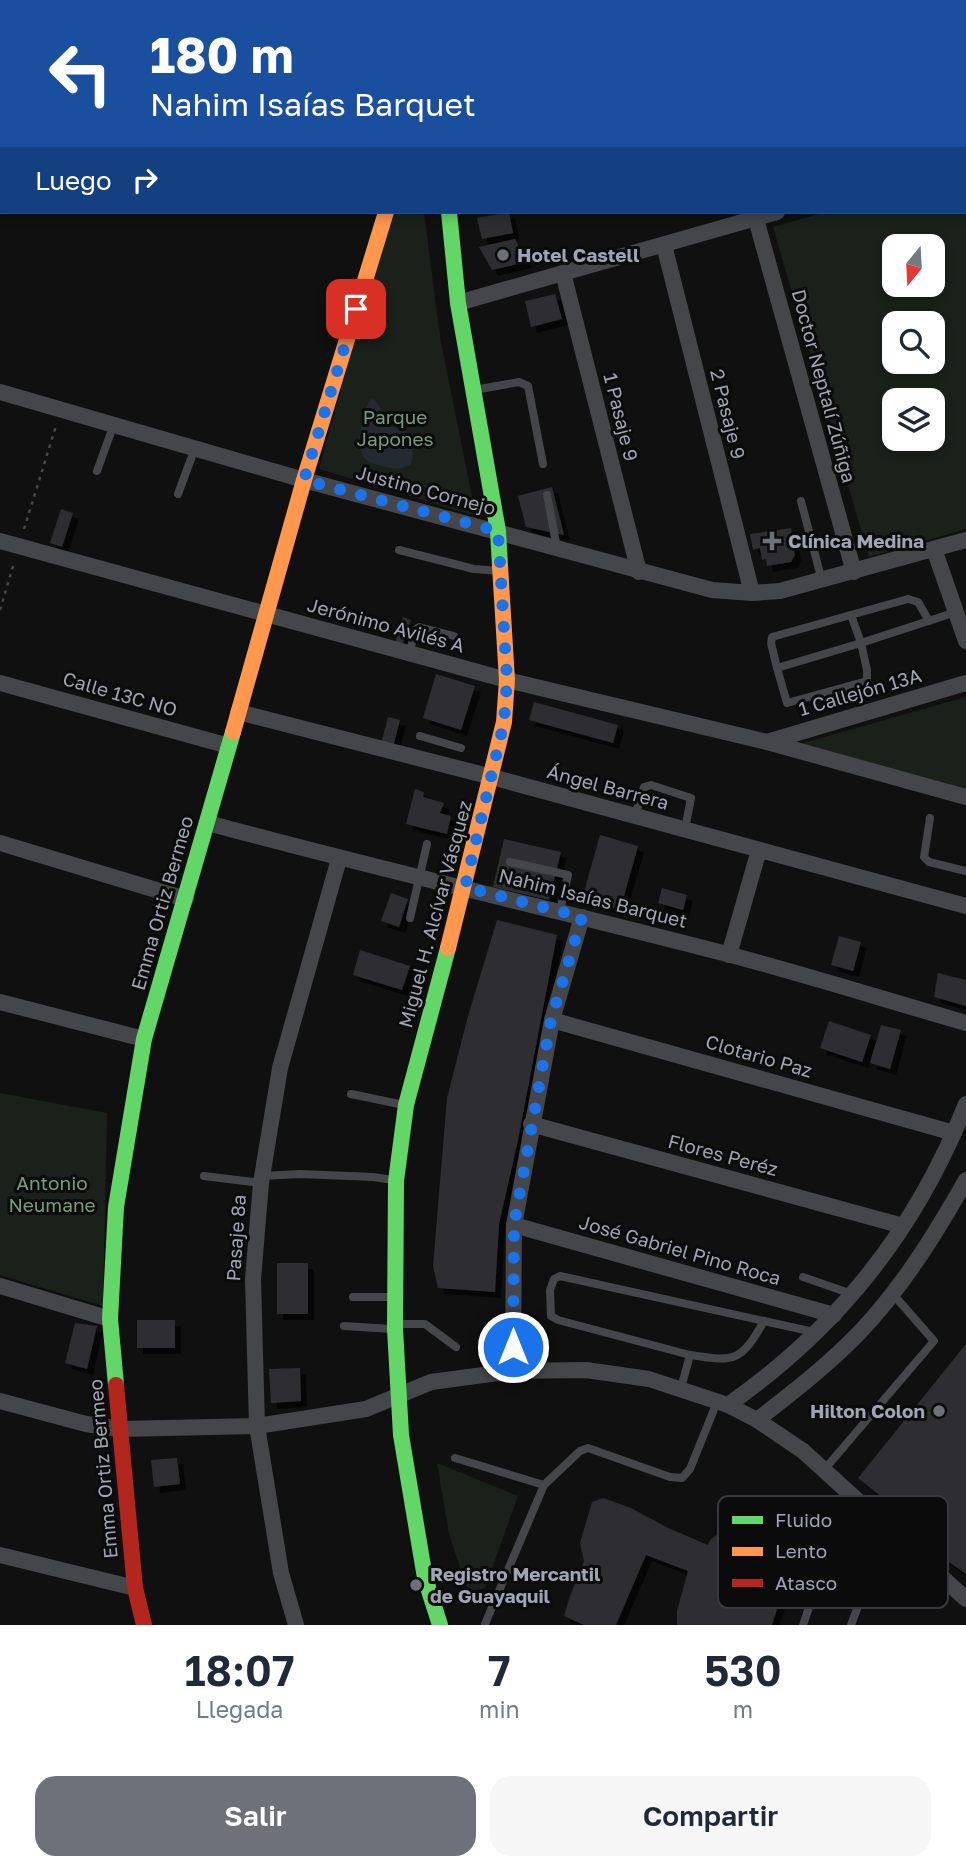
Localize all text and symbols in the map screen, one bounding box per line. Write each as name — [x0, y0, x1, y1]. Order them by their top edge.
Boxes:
text: 180 m — [150, 25, 294, 84]
icon: left — [35, 28, 126, 119]
text: Nahim Isaías Barquet — [150, 85, 476, 123]
icon: right — [126, 161, 164, 199]
text: Luego — [35, 165, 112, 196]
north arrow — [882, 234, 945, 298]
map controls — [882, 234, 945, 451]
place label: Hotel Castell — [517, 243, 639, 266]
marker: Hotel Castell — [495, 247, 511, 263]
pin — [326, 279, 386, 339]
street label: Doctor Neptalí Zúñiga — [788, 287, 861, 485]
icon: arrive — [337, 290, 375, 328]
button: search — [882, 311, 945, 374]
street label: 2 Pasaje 9 — [706, 366, 751, 461]
street label: 1 Pasaje 9 — [599, 370, 644, 463]
button: layers — [882, 388, 945, 451]
park label: Parque Japones — [356, 405, 434, 450]
street label: Justino Cornejo — [354, 460, 498, 519]
place label: Clínica Medina — [788, 529, 924, 552]
marker: Clínica Medina — [762, 531, 782, 551]
street label: Jerónimo Avilés A — [305, 592, 467, 657]
street label: 1 Callejón 13A — [796, 663, 924, 720]
street label: Calle 13C NO — [60, 666, 180, 721]
street label: Ángel Barrera — [545, 759, 671, 814]
street label: Miguel H. Alcívar Vásquez — [393, 798, 476, 1030]
street label: Emma Ortiz Bermeo — [126, 813, 197, 993]
street label: Nahim Isaías Barquet — [497, 863, 690, 932]
street label: Clotario Paz — [703, 1029, 815, 1082]
street label: Flores Peréz — [666, 1129, 781, 1180]
park label: Antonio Neumane — [8, 1171, 96, 1216]
street label: Pasaje 8a — [221, 1194, 250, 1282]
street label: José Gabriel Pino Roca — [577, 1210, 784, 1289]
position arrow — [476, 1310, 550, 1384]
street label: Emma Ortiz Bermeo — [83, 1378, 122, 1560]
place label: Hilton Colon — [810, 1399, 925, 1422]
marker: Hilton Colon — [931, 1403, 947, 1419]
legend — [718, 1496, 948, 1608]
text: Fluido — [775, 1508, 832, 1531]
text: Lento — [775, 1539, 827, 1562]
place label: Registro Mercantil de Guayaquil — [430, 1562, 600, 1607]
text: Atasco — [775, 1571, 837, 1594]
marker: Registro Mercantil de Guayaquil — [408, 1577, 424, 1593]
text: 18:07 — [184, 1645, 295, 1695]
text: 7 — [488, 1645, 511, 1695]
text: 530 — [704, 1645, 782, 1695]
text: Llegada — [196, 1695, 283, 1723]
text: min — [479, 1695, 520, 1723]
text: m — [733, 1695, 753, 1723]
button: Salir — [35, 1776, 476, 1856]
button: Compartir — [490, 1776, 931, 1856]

